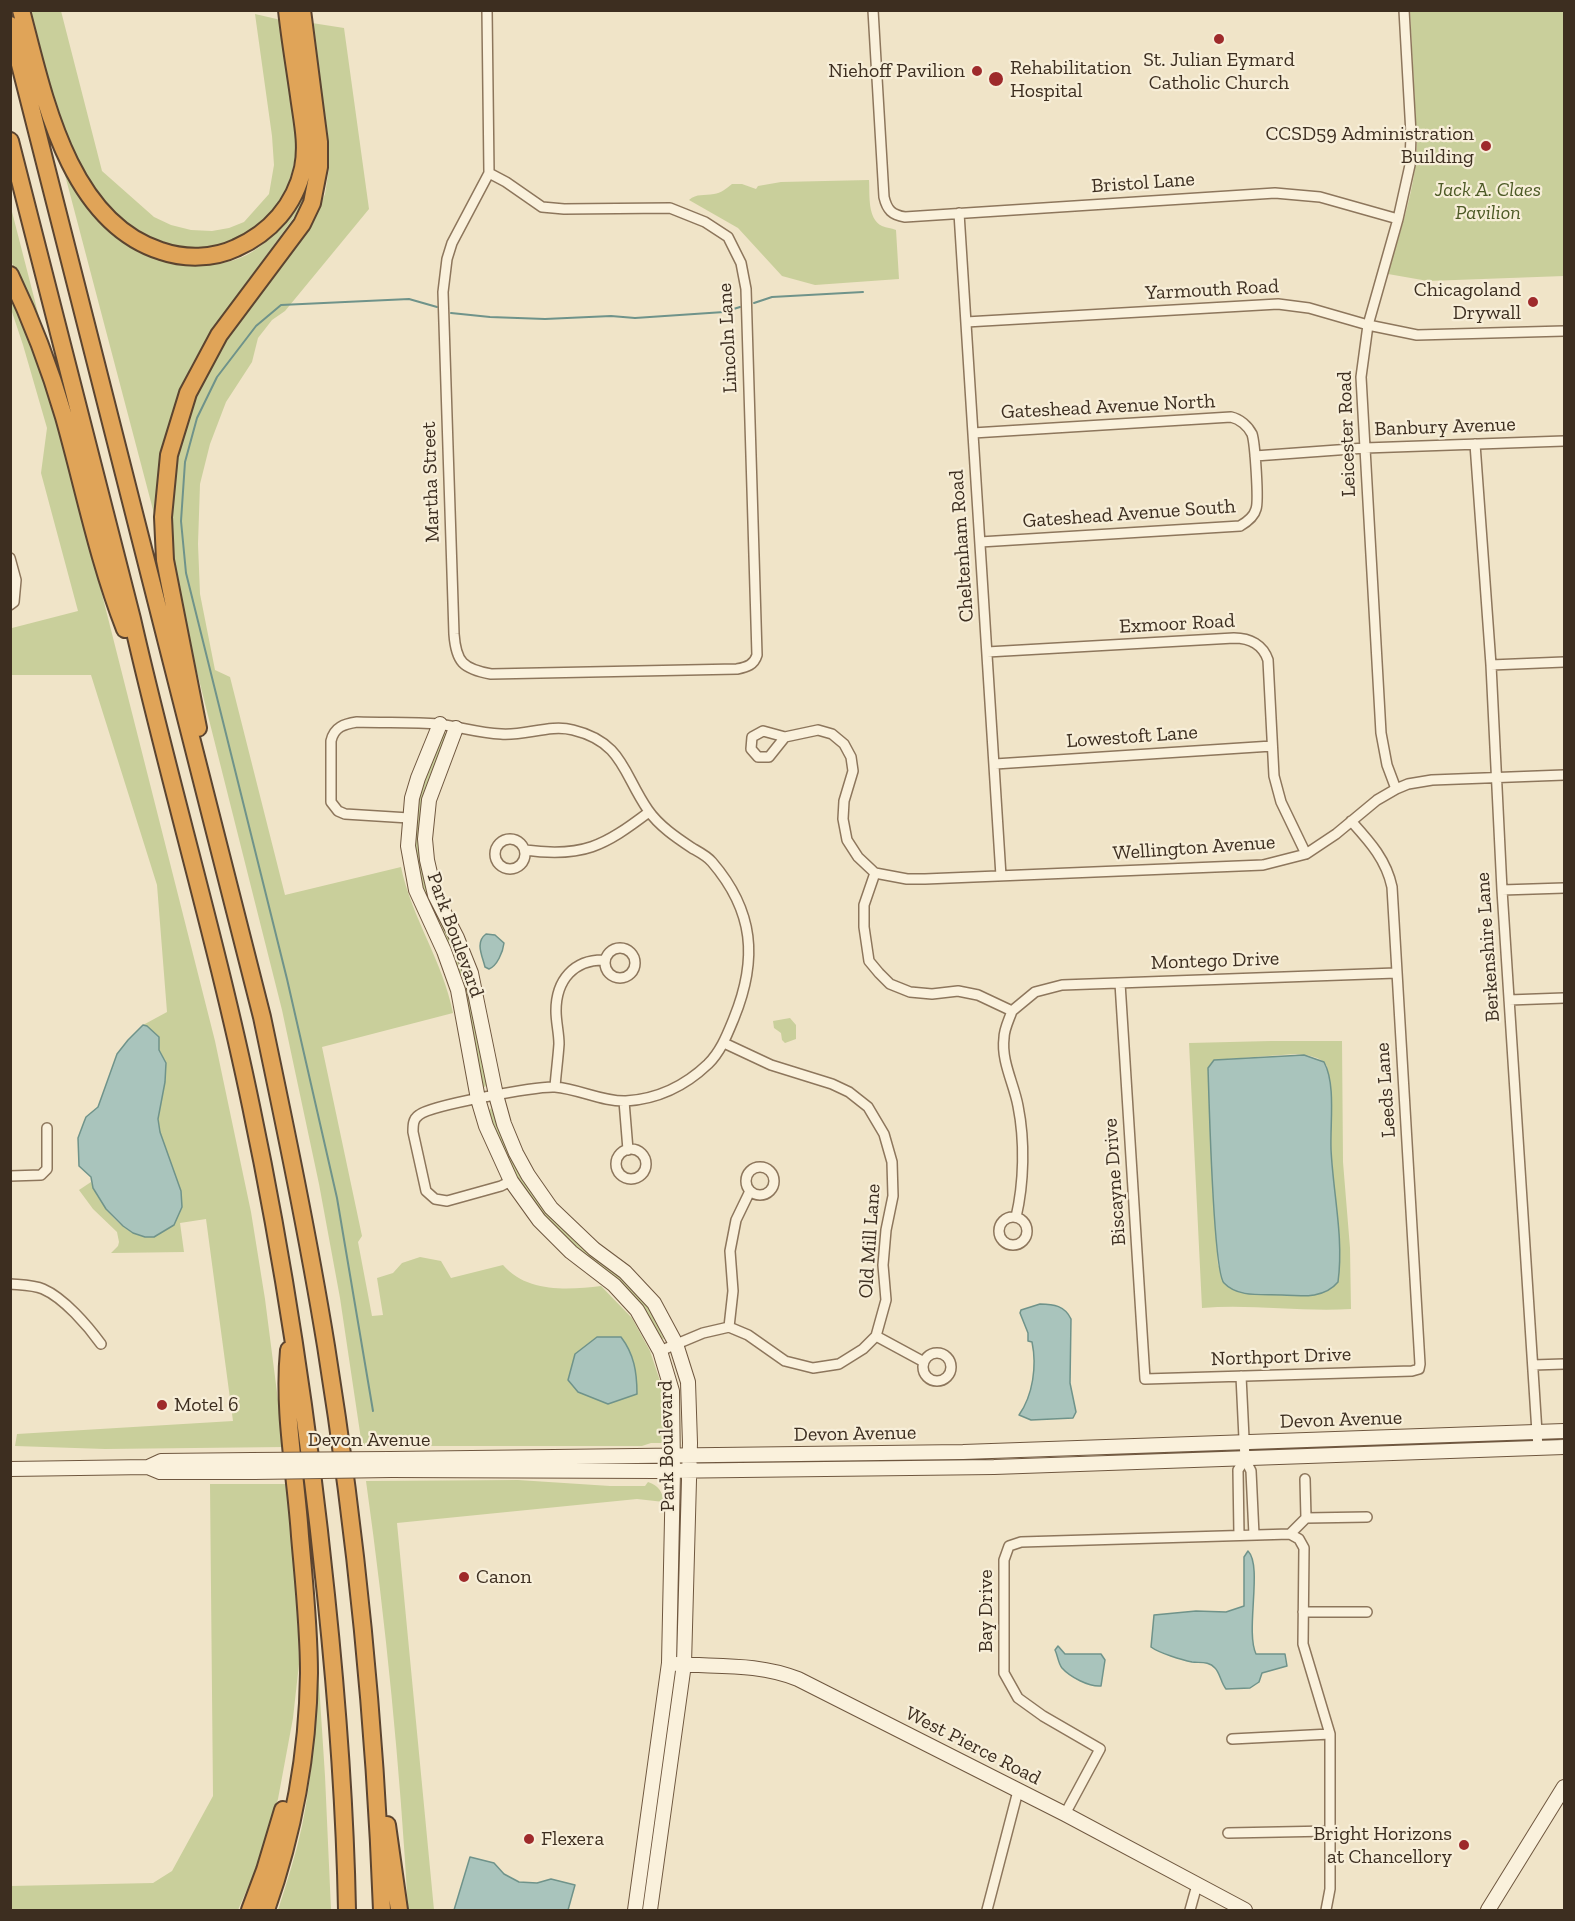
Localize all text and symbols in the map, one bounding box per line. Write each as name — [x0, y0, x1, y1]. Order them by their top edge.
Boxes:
marker: St. Julian Eymard Catholic Church — [1212, 32, 1226, 46]
place label: St. Julian Eymard Catholic Church — [1143, 48, 1295, 95]
place label: Rehabilitation Hospital — [1010, 56, 1131, 103]
place label: Niehoff Pavilion — [828, 59, 965, 83]
marker: Niehoff Pavilion — [970, 64, 984, 78]
marker: Rehabilitation Hospital — [987, 70, 1005, 88]
place label: CCSD59 Administration Building — [1265, 122, 1474, 169]
marker: CCSD59 Administration Building — [1479, 139, 1493, 153]
street label: Bristol Lane — [1090, 167, 1196, 199]
park label: Jack A. Claes Pavilion — [1435, 178, 1541, 225]
street label: Yarmouth Road — [1145, 275, 1279, 305]
place label: Chicagoland Drywall — [1414, 278, 1521, 325]
street label: Lincoln Lane — [713, 282, 743, 394]
marker: Chicagoland Drywall — [1526, 295, 1540, 309]
street label: Leicester Road — [1333, 371, 1361, 497]
street label: Gateshead Avenue North — [1000, 389, 1216, 425]
street label: Banbury Avenue — [1374, 413, 1516, 441]
street label: Martha Street — [417, 421, 445, 543]
street label: Cheltenham Road — [945, 469, 979, 623]
street label: Gateshead Avenue South — [1022, 495, 1236, 533]
street label: Exmoor Road — [1119, 609, 1235, 639]
street label: Lowestoft Lane — [1065, 720, 1199, 754]
street label: Wellington Avenue — [1112, 830, 1276, 866]
street label: Park Boulevard — [421, 869, 489, 1001]
street label: Berkenshire Lane — [1471, 871, 1505, 1023]
street label: Montego Drive — [1150, 947, 1280, 975]
street label: Leeds Lane — [1371, 1042, 1401, 1138]
street label: Biscayne Drive — [1099, 1118, 1131, 1246]
street label: Old Mill Lane — [854, 1183, 886, 1299]
street label: Northport Drive — [1210, 1343, 1352, 1371]
street label: Park Boulevard — [654, 1380, 680, 1512]
place label: Motel 6 — [174, 1393, 239, 1417]
marker: Motel 6 — [155, 1398, 169, 1412]
street label: Devon Avenue — [1279, 1406, 1403, 1434]
street label: Devon Avenue — [793, 1421, 917, 1447]
street label: Devon Avenue — [308, 1428, 430, 1452]
place label: Canon — [476, 1565, 532, 1589]
street label: Bay Drive — [974, 1569, 998, 1653]
marker: Canon — [457, 1570, 471, 1584]
street label: West Pierce Road — [901, 1701, 1045, 1791]
place label: Bright Horizons at Chancellory — [1313, 1822, 1452, 1869]
place label: Flexera — [541, 1827, 604, 1851]
marker: Flexera — [522, 1832, 536, 1846]
marker: Bright Horizons at Chancellory — [1457, 1838, 1471, 1852]

